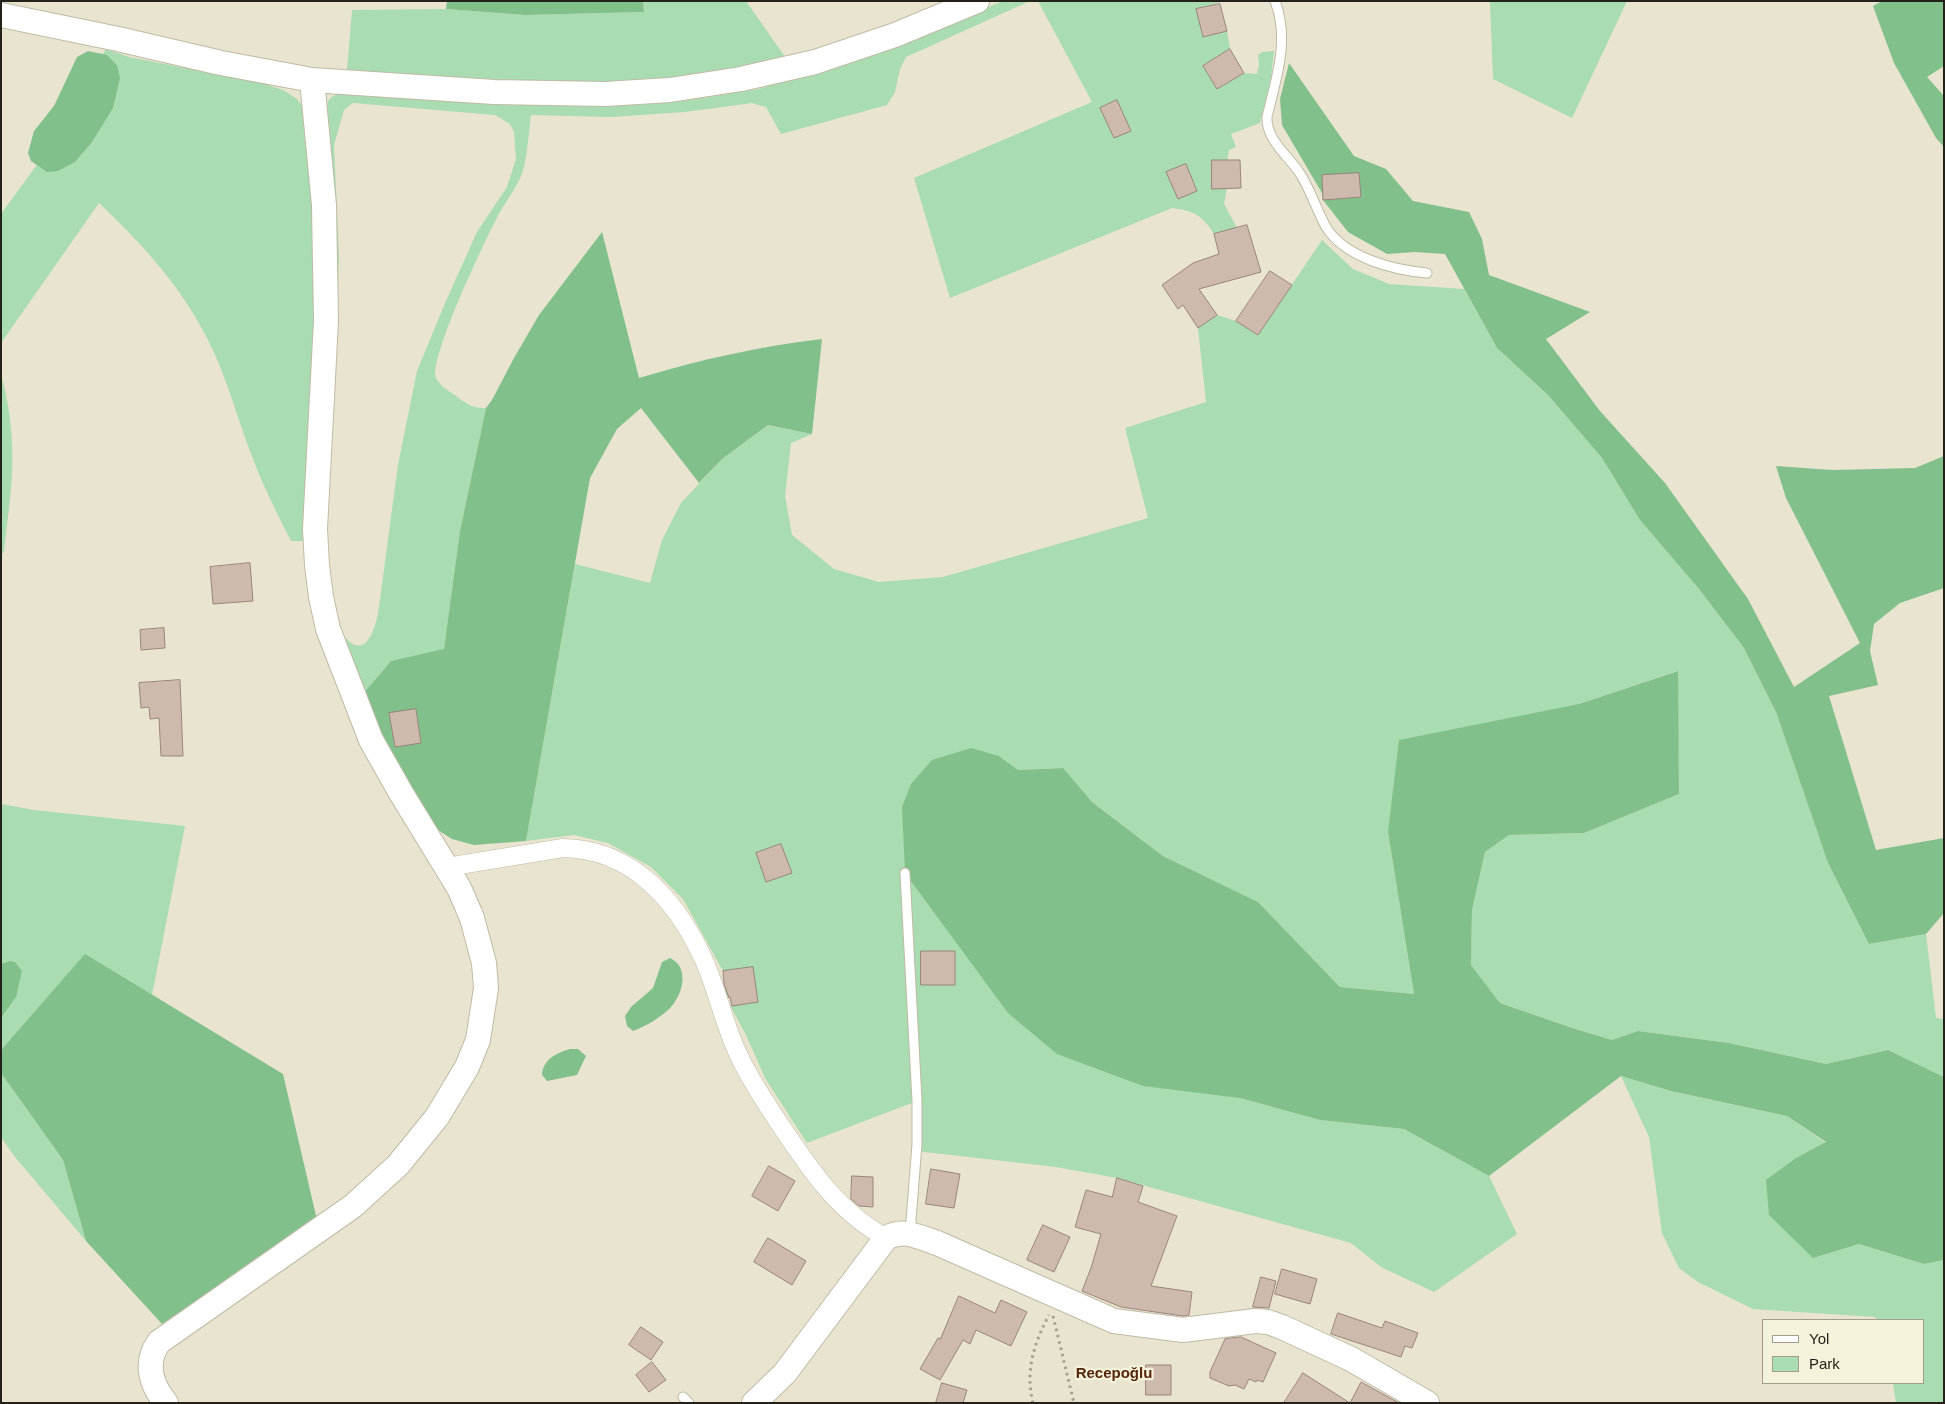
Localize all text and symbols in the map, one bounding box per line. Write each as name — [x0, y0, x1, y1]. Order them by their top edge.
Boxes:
legend — [1762, 1319, 1925, 1384]
text: Yol — [1809, 1330, 1829, 1347]
text: Park — [1809, 1355, 1840, 1372]
district label: Recepoğlu — [1076, 1365, 1152, 1383]

